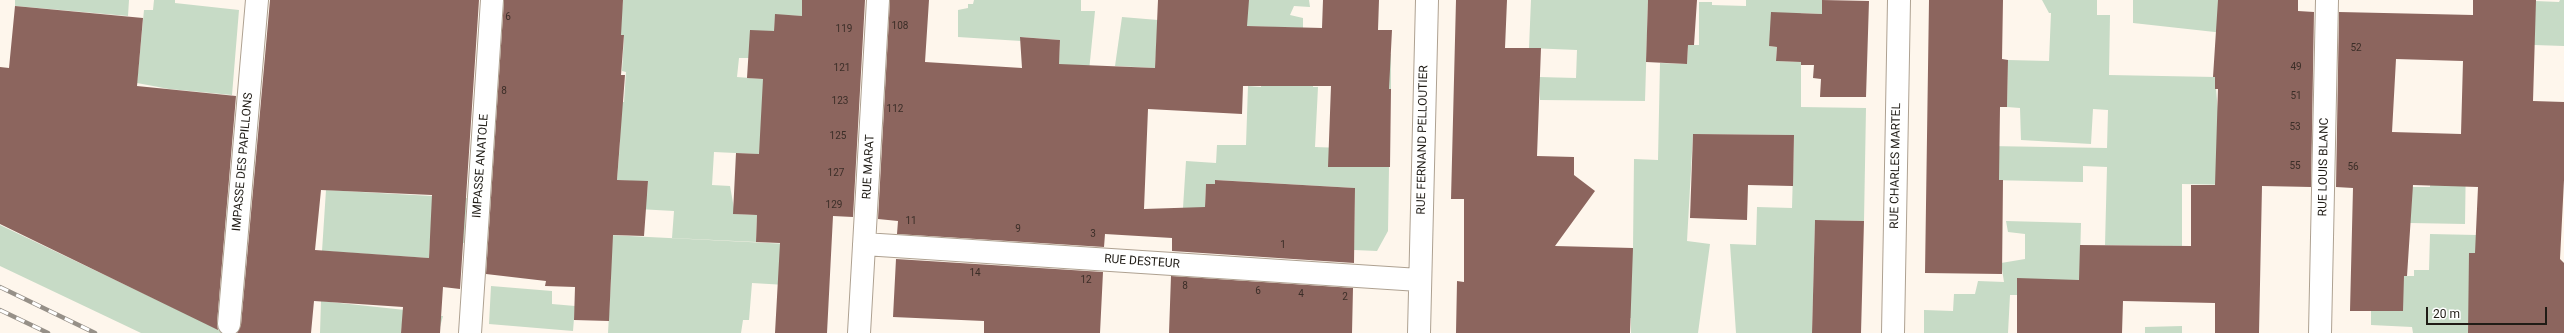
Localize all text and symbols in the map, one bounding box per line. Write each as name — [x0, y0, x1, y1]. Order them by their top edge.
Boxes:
house number: 6 — [505, 11, 511, 23]
house number: 108 — [892, 20, 908, 32]
house number: 119 — [836, 23, 852, 35]
house number: 52 — [2350, 42, 2362, 54]
house number: 49 — [2290, 61, 2302, 73]
house number: 121 — [834, 62, 850, 74]
street label: RUE FERNAND PELLOUTIER — [1414, 65, 1432, 215]
house number: 8 — [501, 85, 507, 97]
house number: 51 — [2290, 90, 2302, 102]
street label: IMPASSE DES PAPILLONS — [230, 92, 256, 232]
house number: 123 — [832, 95, 848, 107]
house number: 112 — [887, 103, 903, 115]
street label: RUE CHARLES MARTEL — [1888, 103, 1904, 229]
street label: IMPASSE ANATOLE — [470, 113, 492, 219]
street label: RUE LOUIS BLANC — [2316, 118, 2332, 216]
house number: 53 — [2289, 121, 2301, 133]
house number: 125 — [830, 130, 846, 142]
street label: RUE MARAT — [860, 134, 878, 200]
house number: 55 — [2289, 160, 2301, 172]
house number: 56 — [2347, 161, 2359, 173]
house number: 127 — [828, 167, 844, 179]
house number: 129 — [826, 199, 842, 211]
house number: 11 — [905, 215, 917, 227]
house number: 9 — [1015, 223, 1021, 235]
house number: 3 — [1090, 228, 1096, 240]
house number: 1 — [1280, 239, 1286, 251]
street label: RUE DESTEUR — [1104, 252, 1180, 272]
house number: 14 — [969, 267, 981, 279]
house number: 12 — [1080, 274, 1092, 286]
house number: 8 — [1182, 280, 1188, 292]
house number: 6 — [1255, 285, 1261, 297]
house number: 4 — [1298, 288, 1304, 300]
house number: 2 — [1342, 291, 1348, 303]
scale bar — [2428, 299, 2549, 325]
text: 20 m — [2433, 307, 2460, 321]

